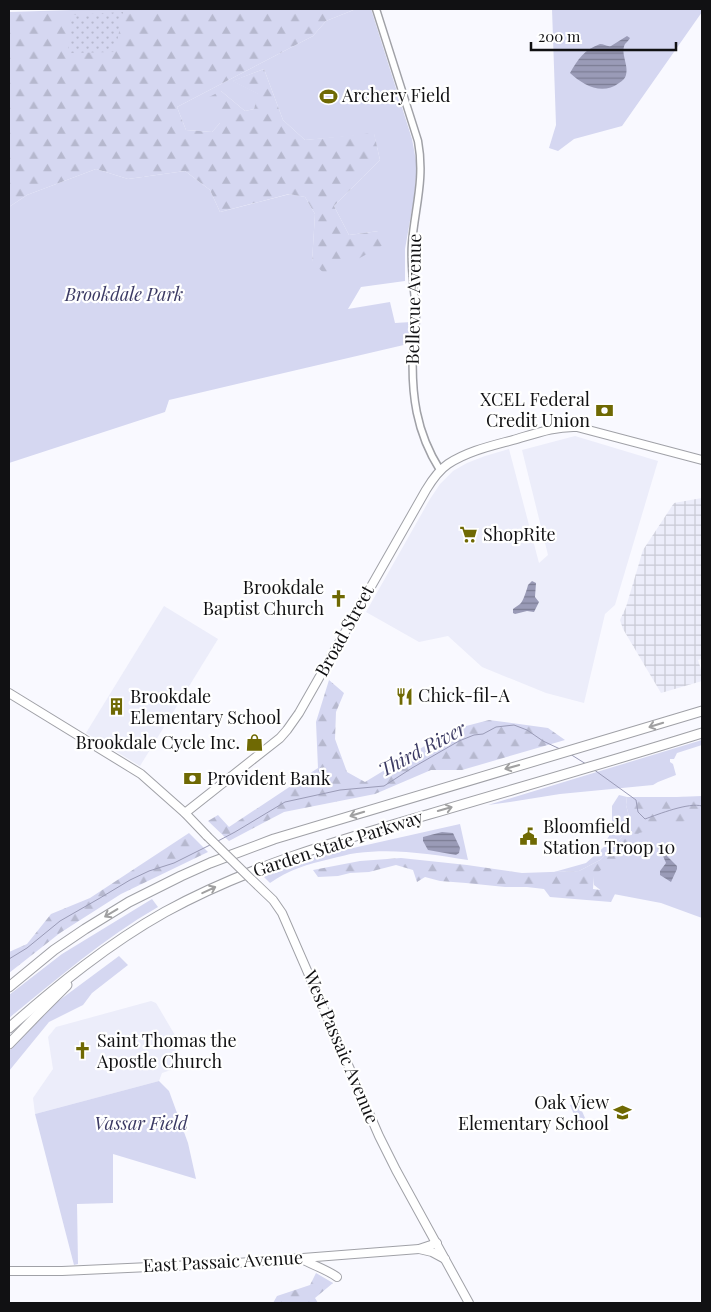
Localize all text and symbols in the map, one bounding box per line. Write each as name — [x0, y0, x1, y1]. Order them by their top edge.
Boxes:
scale bar — [531, 20, 676, 52]
text: 200 m — [538, 26, 581, 46]
place label: Archery Field — [341, 83, 451, 107]
sports icon: Archery Field — [318, 86, 338, 106]
street label: Bellevue Avenue — [400, 233, 426, 365]
park label: Brookdale Park — [64, 282, 183, 306]
place label: XCEL Federal Credit Union — [480, 387, 590, 432]
bank icon: XCEL Federal Credit Union — [594, 400, 614, 420]
place label: ShopRite — [483, 522, 556, 546]
supermarket icon: ShopRite — [459, 525, 479, 545]
place label: Brookdale Baptist Church — [203, 575, 324, 620]
street label: Broad Street — [309, 580, 379, 680]
church icon: Brookdale Baptist Church — [328, 588, 348, 608]
place label: Chick-fil-A — [418, 683, 510, 707]
place label: Brookdale Elementary School — [130, 684, 281, 729]
restaurant icon: Chick-fil-A — [394, 686, 414, 706]
building icon: Brookdale Elementary School — [106, 697, 126, 717]
water label: Third River — [373, 714, 470, 782]
one-way arrow — [648, 721, 664, 731]
place label: Brookdale Cycle Inc. — [76, 730, 240, 754]
shop icon: Brookdale Cycle Inc. — [244, 733, 264, 753]
one-way arrow — [505, 763, 521, 773]
place label: Provident Bank — [207, 766, 331, 790]
bank icon: Provident Bank — [183, 769, 203, 789]
street label: Garden State Parkway — [250, 804, 426, 882]
one-way arrow — [437, 804, 453, 814]
one-way arrow — [349, 810, 365, 820]
place label: Bloomfield Station Troop 10 — [543, 814, 675, 859]
public building icon: Bloomfield Station Troop 10 — [519, 827, 539, 847]
one-way arrow — [201, 885, 216, 894]
one-way arrow — [104, 908, 118, 918]
street label: West Passaic Avenue — [298, 965, 385, 1127]
place label: Saint Thomas the Apostle Church — [96, 1028, 237, 1073]
church icon: Saint Thomas the Apostle Church — [73, 1041, 93, 1061]
place label: Oak View Elementary School — [458, 1090, 609, 1135]
school or university icon: Oak View Elementary School — [613, 1103, 633, 1123]
park label: Vassar Field — [94, 1111, 189, 1135]
street label: East Passaic Avenue — [142, 1245, 304, 1277]

